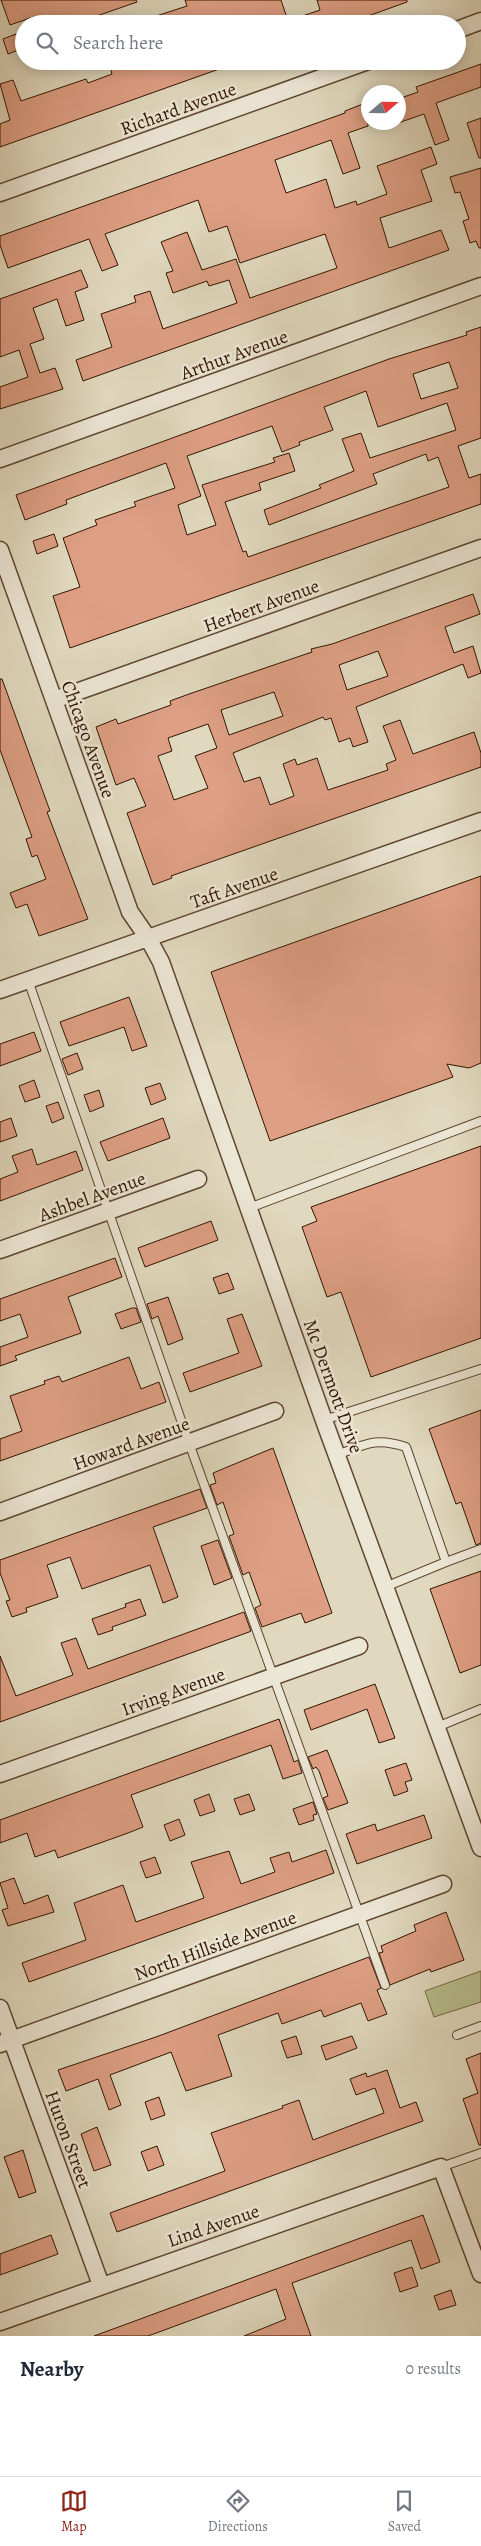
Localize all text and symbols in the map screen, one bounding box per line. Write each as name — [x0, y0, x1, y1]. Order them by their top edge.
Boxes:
search box — [15, 15, 466, 70]
icon: search — [33, 29, 61, 57]
text: Search here — [73, 30, 163, 56]
street label: Richard Avenue — [117, 76, 240, 142]
north arrow — [361, 85, 406, 130]
street label: Arthur Avenue — [176, 324, 292, 387]
street label: Herbert Avenue — [200, 573, 323, 639]
street label: Chicago Avenue — [55, 677, 121, 802]
street label: Taft Avenue — [187, 861, 282, 915]
street label: Ashbel Avenue — [34, 1166, 149, 1229]
street label: Mc Dermott Drive — [297, 1316, 369, 1457]
street label: Howard Avenue — [69, 1411, 193, 1477]
street label: Irving Avenue — [118, 1661, 229, 1723]
street label: North Hillside Avenue — [131, 1904, 300, 1987]
street label: Huron Street — [38, 2087, 98, 2192]
street label: Lind Avenue — [164, 2198, 263, 2254]
text: Nearby — [20, 2355, 83, 2383]
text: 0 results — [405, 2358, 461, 2380]
tab: Map — [60, 2487, 88, 2536]
tab: Directions — [208, 2487, 268, 2536]
tab: Saved — [388, 2487, 421, 2536]

